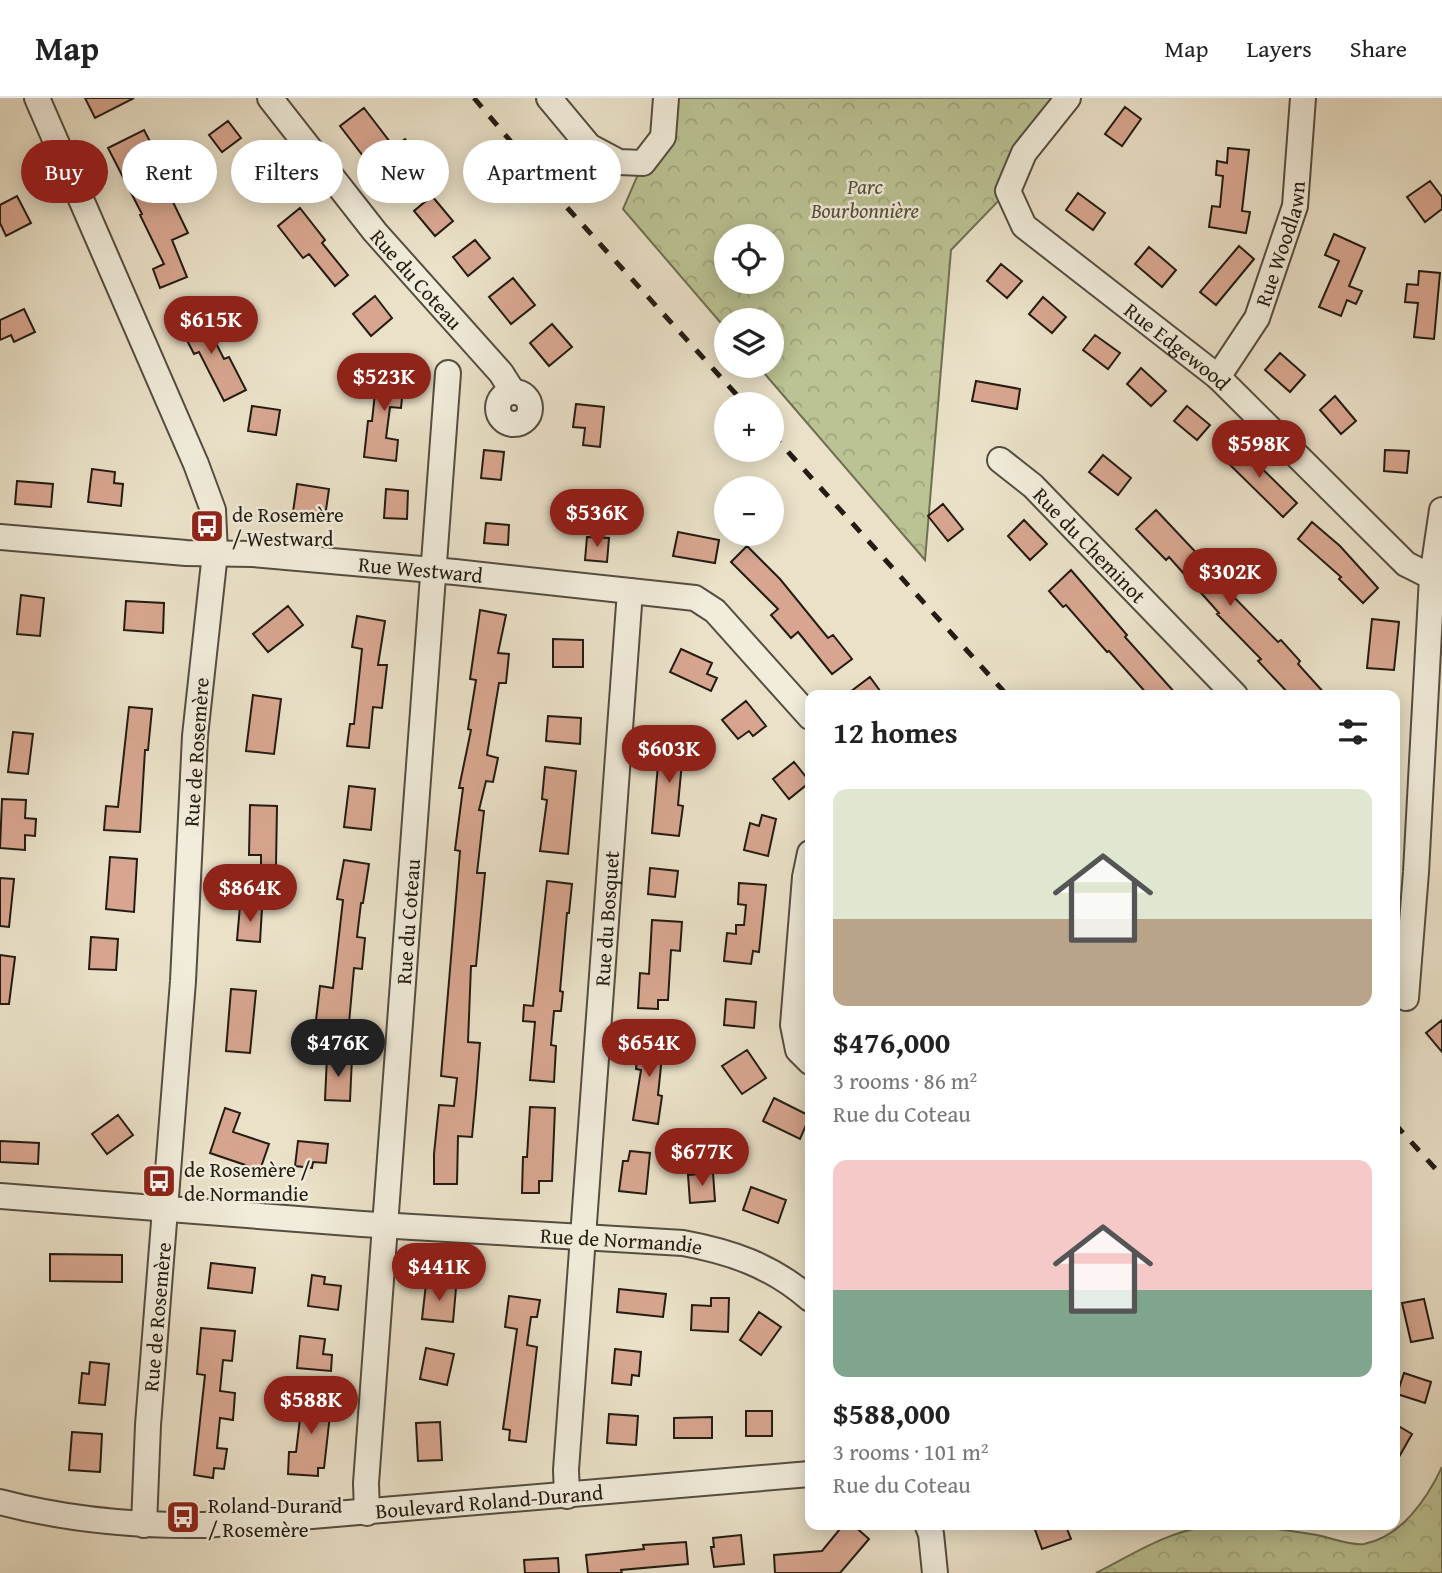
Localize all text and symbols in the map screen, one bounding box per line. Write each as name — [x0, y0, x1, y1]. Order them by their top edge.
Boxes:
text: Map — [35, 24, 99, 72]
text: Map — [1165, 31, 1208, 66]
text: Layers — [1246, 31, 1312, 66]
text: Share — [1350, 31, 1407, 66]
chip: Buy — [21, 140, 108, 203]
chip: Rent — [122, 140, 217, 203]
chip: Filters — [231, 140, 343, 203]
chip: New — [357, 140, 449, 203]
chip: Apartment — [463, 140, 621, 203]
park label: Parc Bourbonnière — [810, 171, 919, 226]
street label: Rue Woodlawn — [1247, 180, 1312, 310]
street label: Rue du Coteau — [363, 222, 471, 337]
map controls — [714, 224, 784, 546]
button: locate — [714, 224, 784, 294]
street label: Rue Edgewood — [1118, 294, 1238, 397]
pin: $615K — [162, 296, 260, 356]
text: $615K — [180, 302, 242, 335]
button: layers — [714, 308, 784, 378]
pin: $523K — [335, 354, 433, 413]
text: $523K — [353, 359, 415, 392]
button: + — [714, 392, 784, 462]
pin: $598K — [1210, 420, 1308, 480]
text: $598K — [1228, 426, 1290, 459]
button: − — [714, 476, 784, 546]
street label: Rue du Cheminot — [1026, 480, 1154, 611]
pin: $536K — [548, 490, 646, 549]
text: $536K — [566, 495, 628, 528]
place label: de Rosemère / Westward — [232, 499, 344, 554]
bus stop icon: de Rosemère / Westward — [188, 507, 226, 545]
street label: Rue Westward — [357, 548, 485, 591]
pin: $302K — [1181, 548, 1279, 608]
text: $302K — [1199, 554, 1261, 587]
street label: Rue de Rosemère — [175, 676, 217, 828]
text: 12 homes — [833, 710, 958, 754]
icon: filters — [1334, 713, 1372, 751]
pin: $603K — [620, 726, 718, 785]
text: $603K — [638, 731, 700, 764]
icon: home — [1040, 835, 1166, 961]
street label: Rue du Bosquet — [586, 849, 627, 987]
street label: Rue du Coteau — [387, 857, 428, 985]
pin: $864K — [201, 864, 299, 924]
text: $864K — [219, 870, 281, 903]
pin: $476K — [289, 1020, 387, 1079]
pin: $654K — [600, 1020, 698, 1079]
text: $476,000 — [833, 1020, 950, 1064]
text: $476K — [307, 1025, 369, 1058]
text: $654K — [618, 1025, 680, 1058]
text: 3 rooms · 86 m² — [833, 1064, 977, 1097]
text: Rue du Coteau — [833, 1097, 971, 1130]
pin: $677K — [653, 1128, 751, 1188]
text: $677K — [671, 1134, 733, 1167]
place label: de Rosemère / de Normandie — [184, 1154, 311, 1209]
bus stop icon: de Rosemère / de Normandie — [140, 1162, 178, 1200]
icon: home — [1040, 1206, 1166, 1332]
street label: Rue de Normandie — [539, 1219, 706, 1262]
street label: Rue de Rosemère — [135, 1241, 179, 1393]
pin: $441K — [390, 1244, 488, 1303]
text: $441K — [408, 1249, 470, 1282]
pin: $588K — [262, 1376, 360, 1436]
text: $588K — [280, 1382, 342, 1415]
text: $588,000 — [833, 1391, 950, 1435]
text: 3 rooms · 101 m² — [833, 1435, 988, 1468]
text: Rue du Coteau — [833, 1468, 971, 1501]
street label: Boulevard Roland-Durand — [374, 1476, 605, 1526]
place label: Roland-Durand / Rosemère — [208, 1490, 343, 1545]
bus stop icon: Roland-Durand / Rosemère — [164, 1498, 202, 1536]

